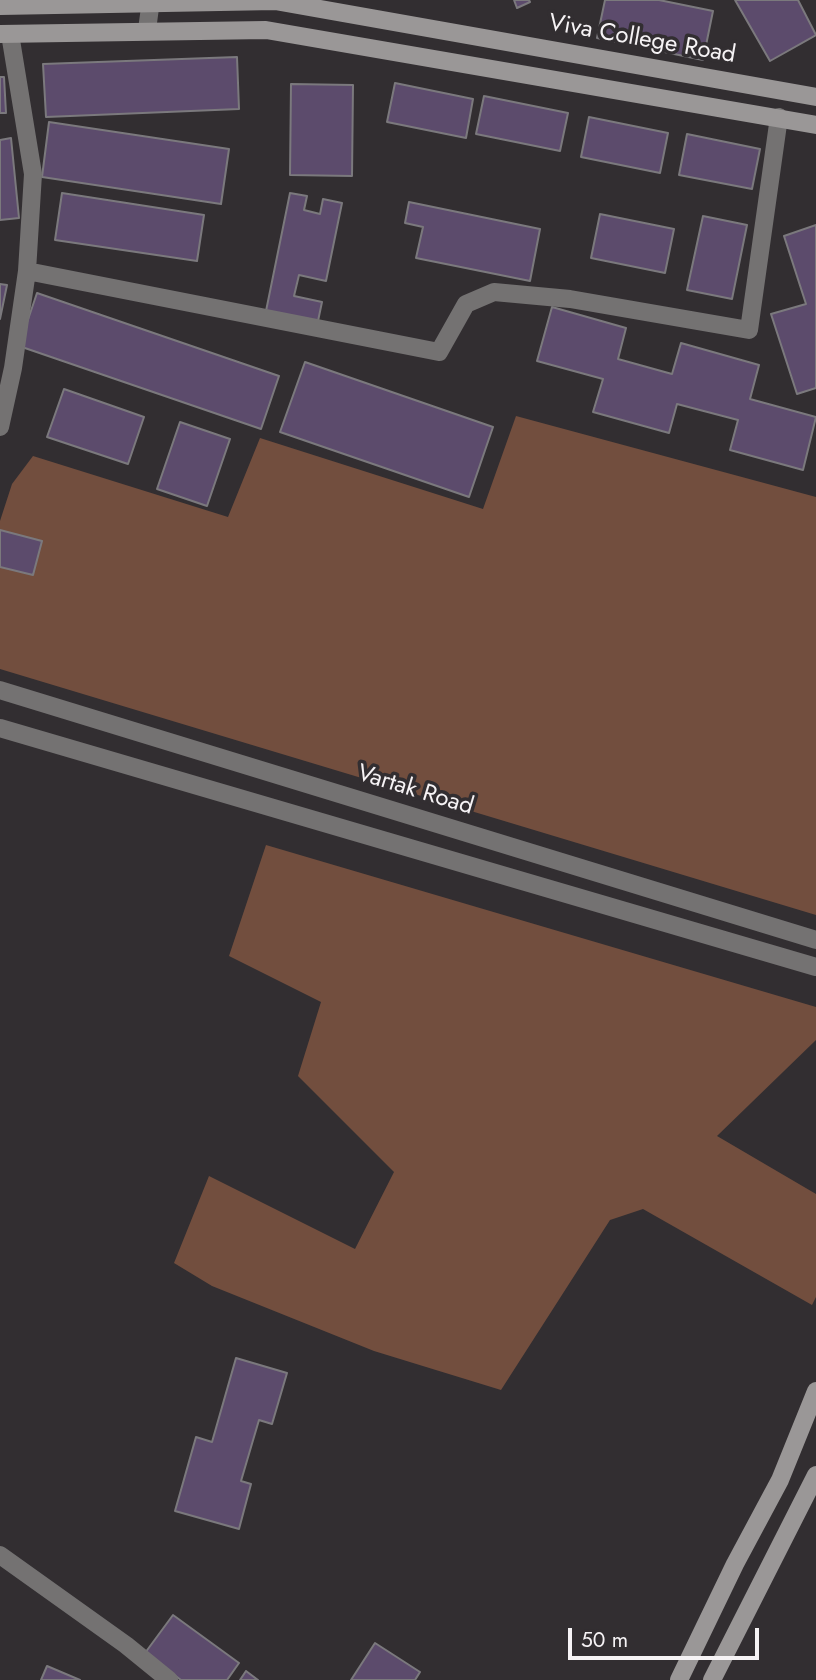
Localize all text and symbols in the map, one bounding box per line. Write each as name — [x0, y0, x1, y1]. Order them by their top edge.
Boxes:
street label: Viva College Road — [546, 9, 738, 71]
street label: Vartak Road — [353, 760, 477, 822]
scale bar — [571, 1614, 762, 1658]
text: 50 m — [581, 1625, 628, 1655]

